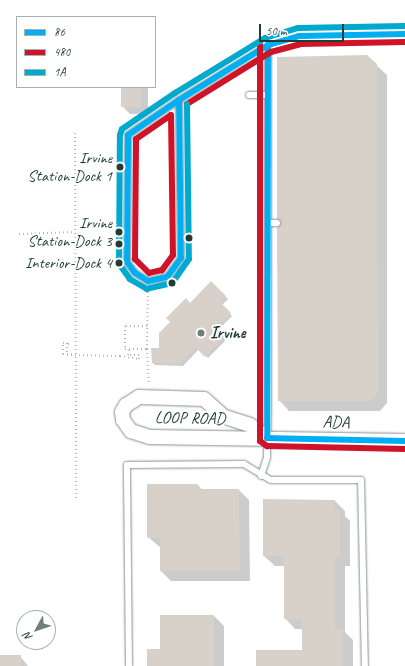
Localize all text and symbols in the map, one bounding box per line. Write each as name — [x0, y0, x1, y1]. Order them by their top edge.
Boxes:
legend — [16, 16, 156, 88]
scale bar — [261, 16, 346, 42]
text: 50 m — [266, 23, 286, 39]
text: 86 — [54, 24, 65, 40]
text: 480 — [54, 44, 70, 60]
text: 1A — [54, 64, 65, 80]
place label: Irvine Station-Dock 1 — [28, 148, 112, 186]
marker: Irvine Station-Dock 1 — [115, 162, 125, 172]
place label: Irvine Station-Dock 3 — [28, 213, 112, 251]
marker: Irvine Station-Dock 3 — [114, 227, 124, 237]
unlabelled marker — [184, 233, 194, 243]
unlabelled marker — [114, 239, 124, 249]
place label: Interior-Dock 4 — [25, 253, 112, 273]
marker: Interior-Dock 4 — [114, 258, 124, 268]
unlabelled marker — [167, 278, 177, 288]
place label: Irvine — [210, 323, 245, 343]
marker: Irvine — [195, 327, 207, 339]
street label: LOOP ROAD — [154, 407, 226, 429]
street label: ADA — [322, 412, 350, 432]
north arrow — [16, 610, 56, 650]
text: N — [20, 630, 35, 644]

